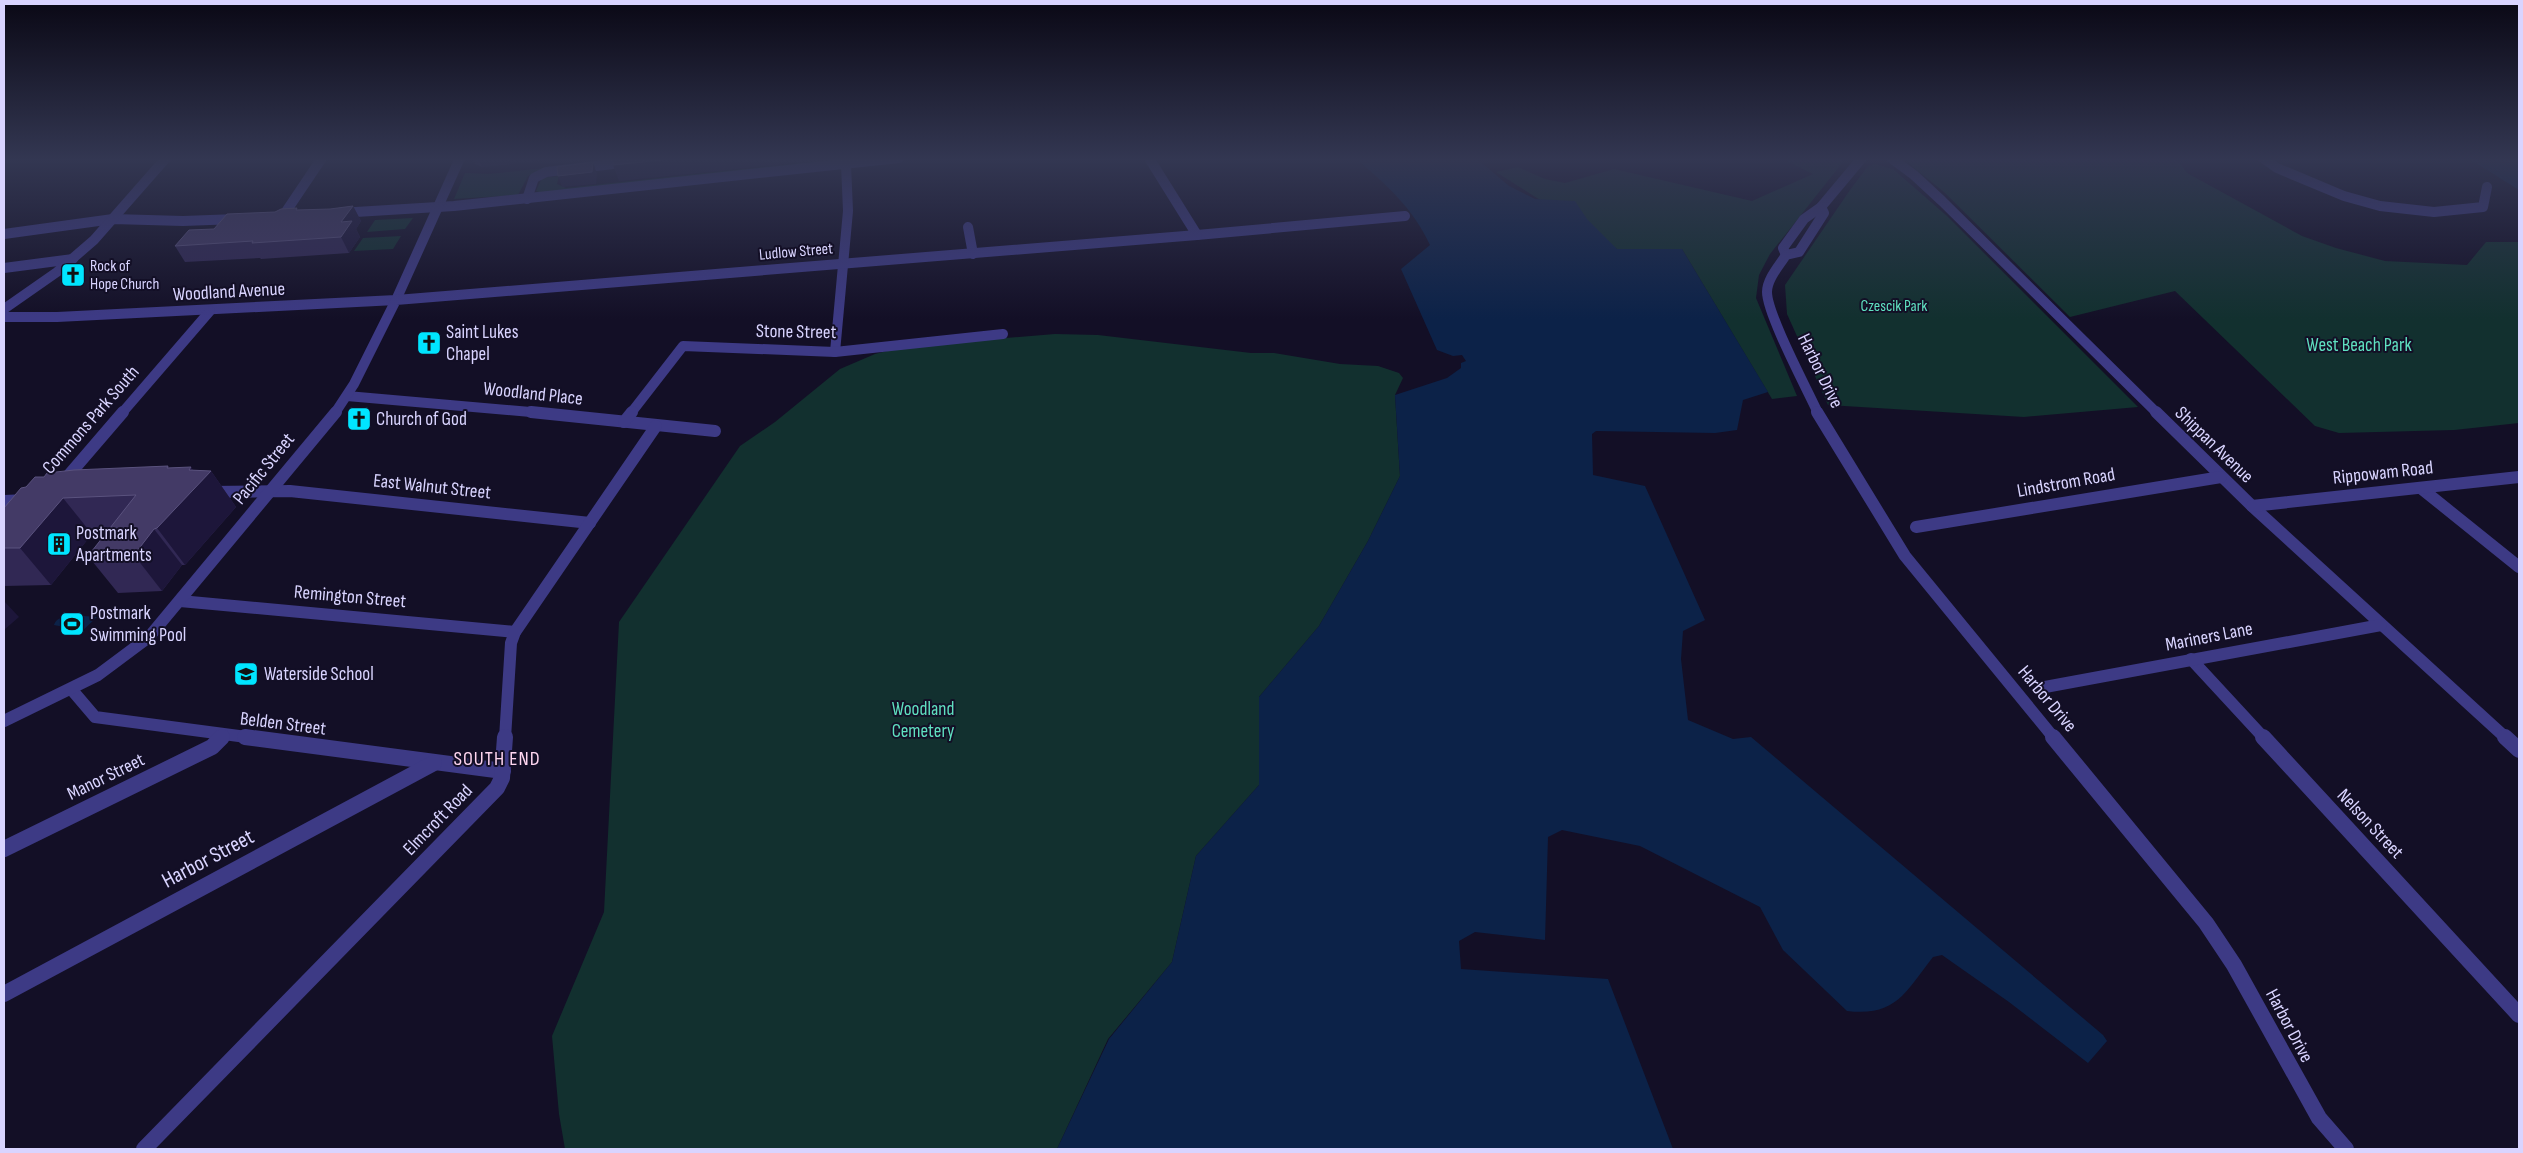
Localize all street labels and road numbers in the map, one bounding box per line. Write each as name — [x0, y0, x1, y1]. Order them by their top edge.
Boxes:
street label: Ludlow Street — [758, 239, 834, 265]
street label: Woodland Avenue — [172, 278, 286, 306]
street label: Stone Street — [756, 320, 837, 344]
street label: Harbor Drive — [1792, 330, 1848, 412]
street label: Commons Park South — [38, 361, 144, 479]
street label: Woodland Place — [482, 377, 584, 411]
street label: Shippan Avenue — [2170, 402, 2258, 488]
street label: Pacific Street — [228, 428, 300, 509]
street label: Rippowam Road — [2332, 456, 2434, 490]
street label: Lindstrom Road — [2015, 463, 2117, 503]
street label: East Walnut Street — [372, 469, 492, 505]
street label: Remington Street — [293, 581, 407, 613]
street label: Mariners Lane — [2163, 617, 2255, 657]
street label: Harbor Drive — [2013, 661, 2081, 737]
street label: Belden Street — [239, 707, 327, 741]
street label: Manor Street — [64, 748, 149, 806]
street label: Elmcroft Road — [398, 780, 478, 860]
street label: Nelson Street — [2332, 784, 2408, 864]
street label: Harbor Street — [157, 823, 259, 894]
street label: Harbor Drive — [2260, 985, 2318, 1067]

